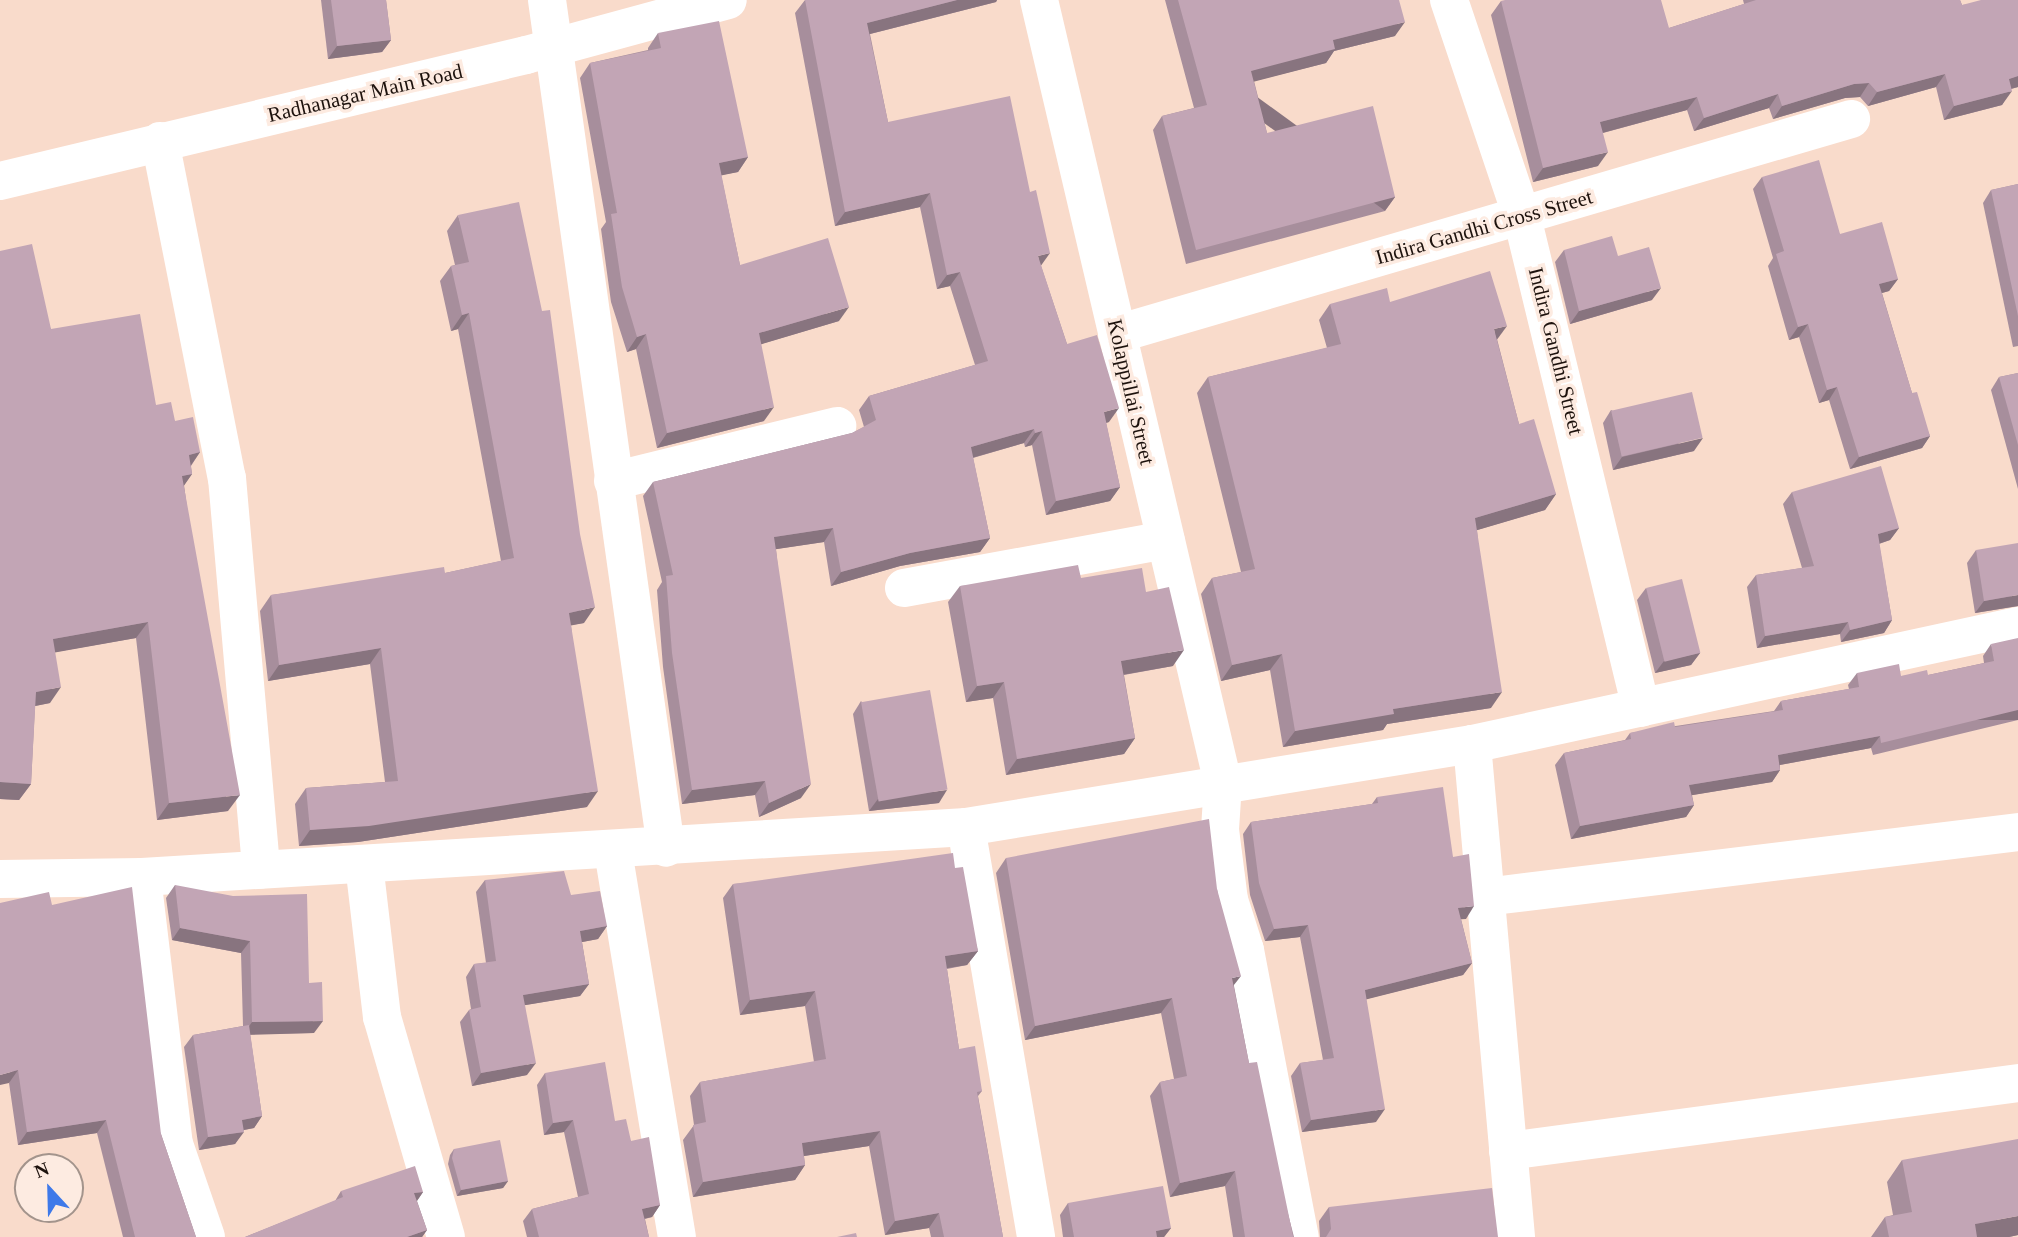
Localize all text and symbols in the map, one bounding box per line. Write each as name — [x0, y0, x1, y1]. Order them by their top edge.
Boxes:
street label: Radhanagar Main Road — [265, 58, 465, 128]
street label: Indira Gandhi Cross Street — [1373, 184, 1595, 270]
street label: Indira Gandhi Street — [1523, 265, 1589, 437]
street label: Kolappillai Street — [1102, 317, 1160, 467]
north arrow — [14, 1153, 84, 1223]
text: N — [31, 1158, 52, 1182]

